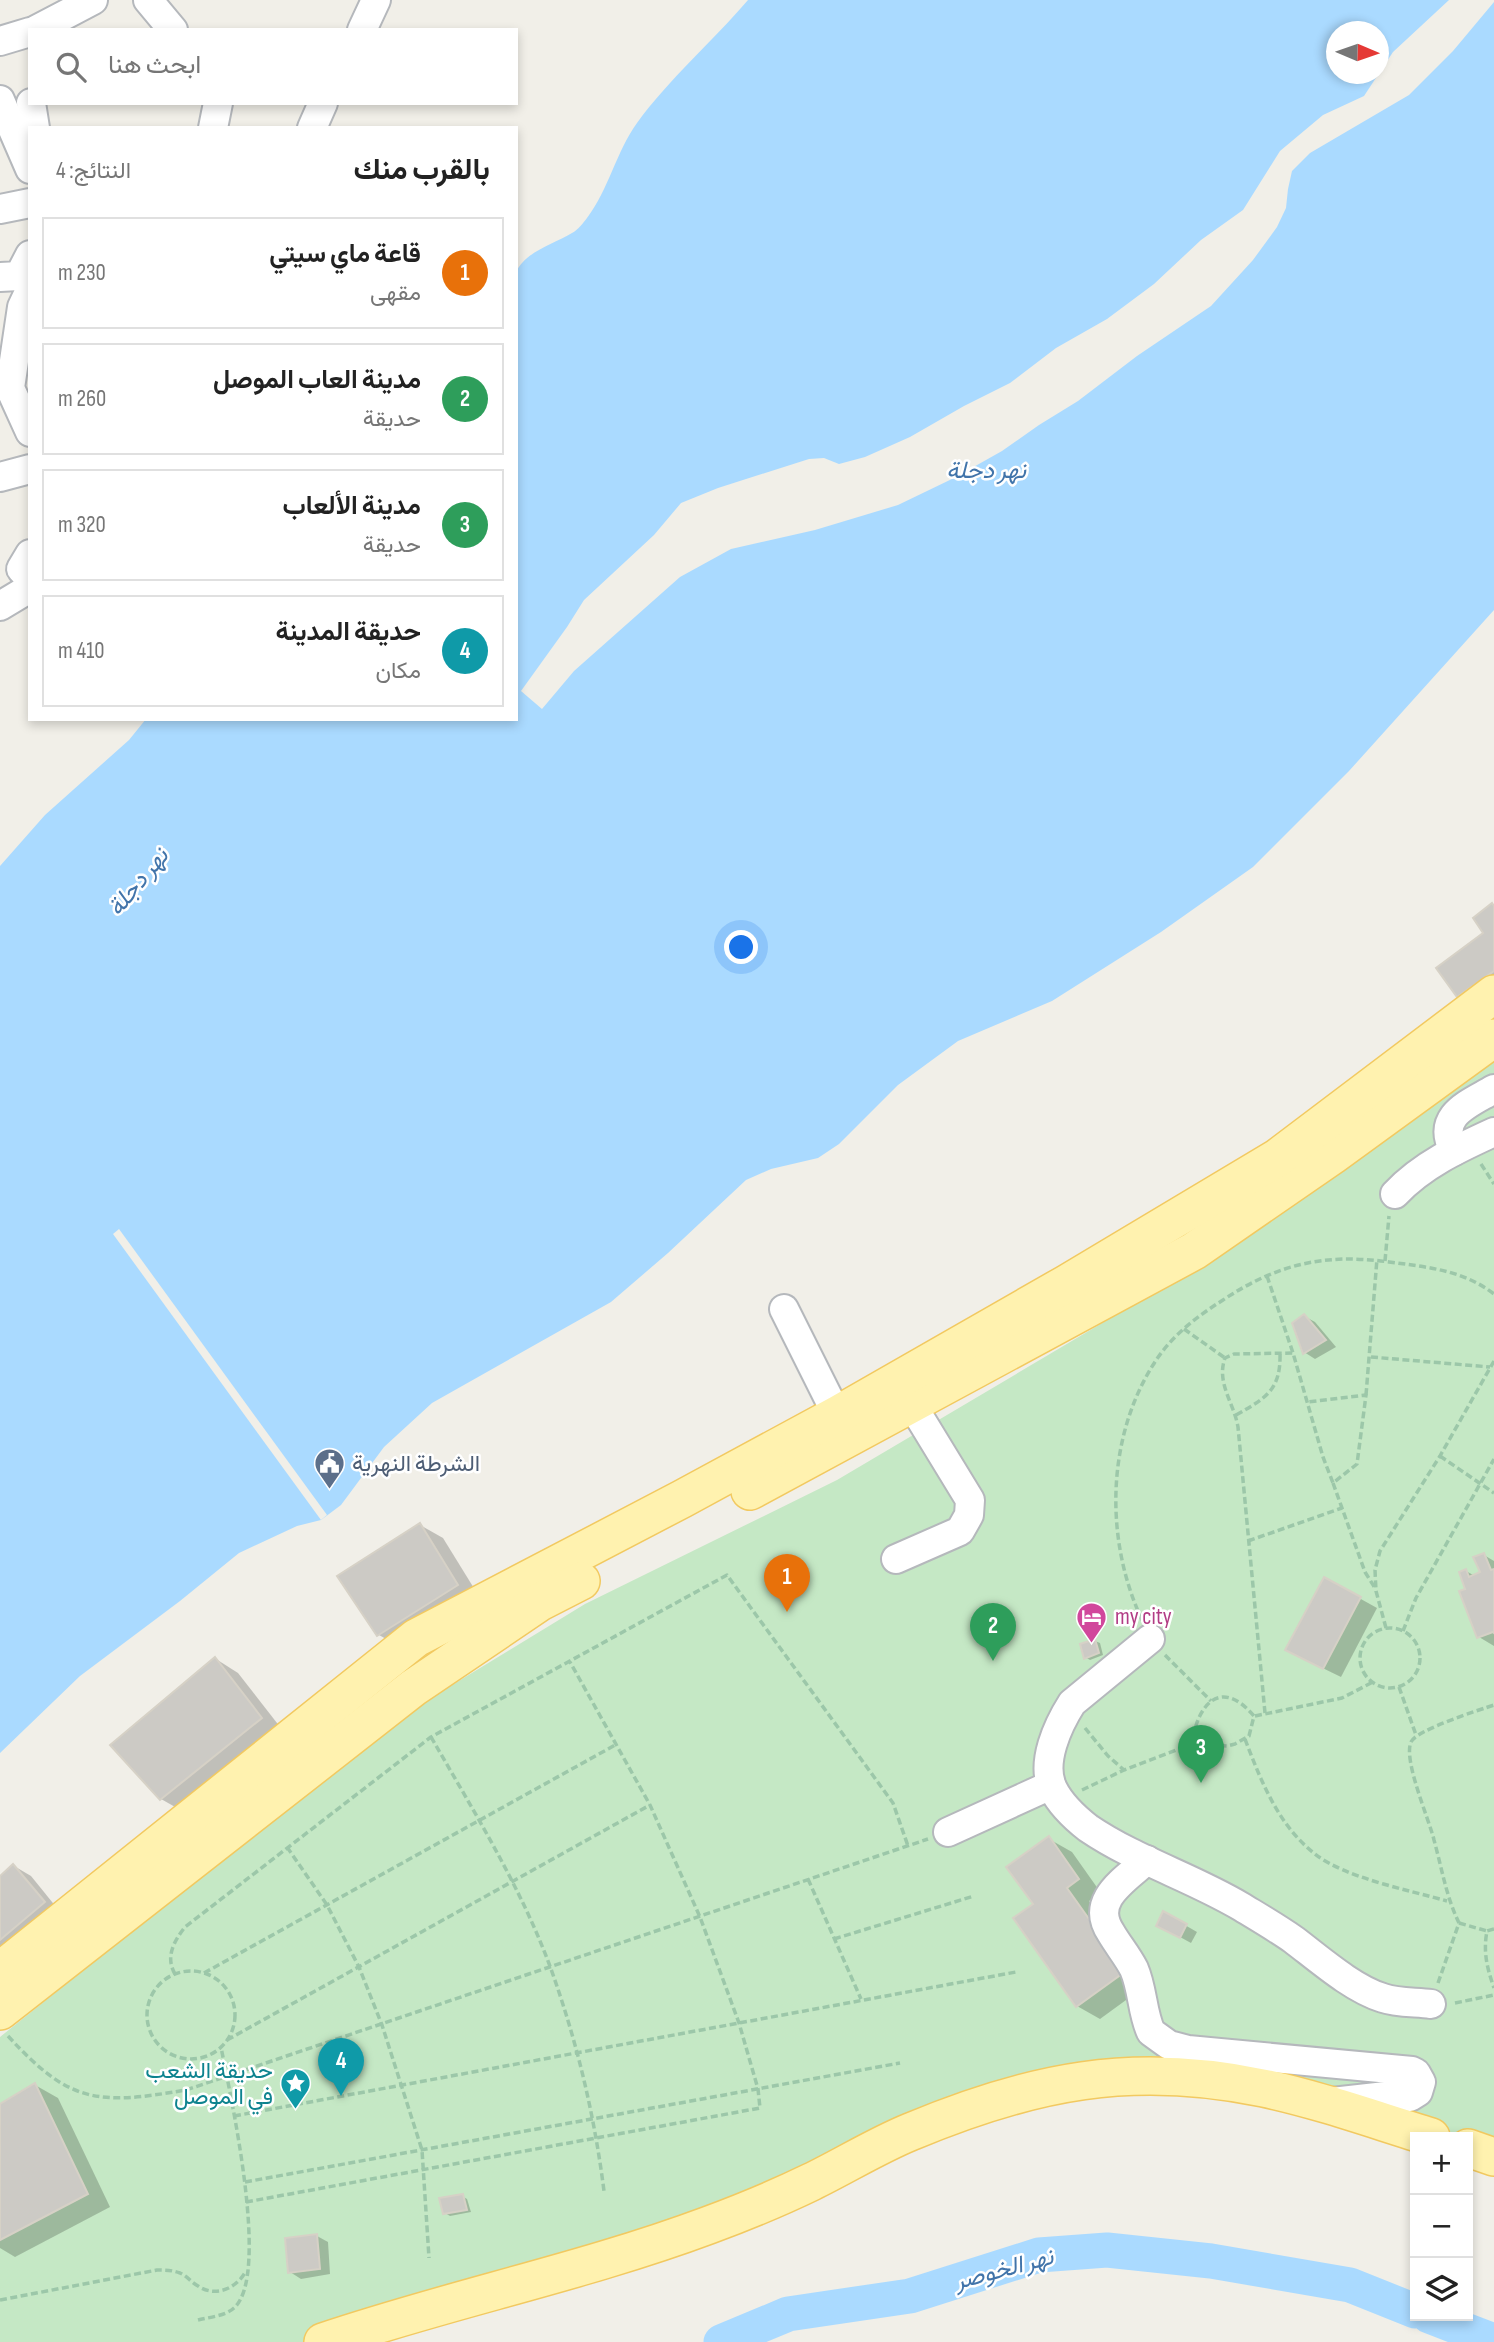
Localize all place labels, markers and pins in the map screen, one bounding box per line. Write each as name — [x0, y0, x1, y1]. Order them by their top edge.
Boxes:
public building icon: الشرطة النهرية — [312, 1447, 346, 1491]
place label: الشرطة النهرية — [352, 1450, 480, 1478]
pin: 1 — [764, 1554, 810, 1612]
hotel icon: my city — [1075, 1600, 1109, 1644]
pin: 2 — [970, 1603, 1016, 1661]
place label: my city — [1115, 1603, 1172, 1631]
pin: 3 — [1178, 1725, 1224, 1783]
pin: 4 — [318, 2038, 364, 2096]
place label: حديقة الشعب في الموصل — [145, 2057, 273, 2115]
place icon: حديقة الشعب في الموصل — [279, 2067, 313, 2111]

